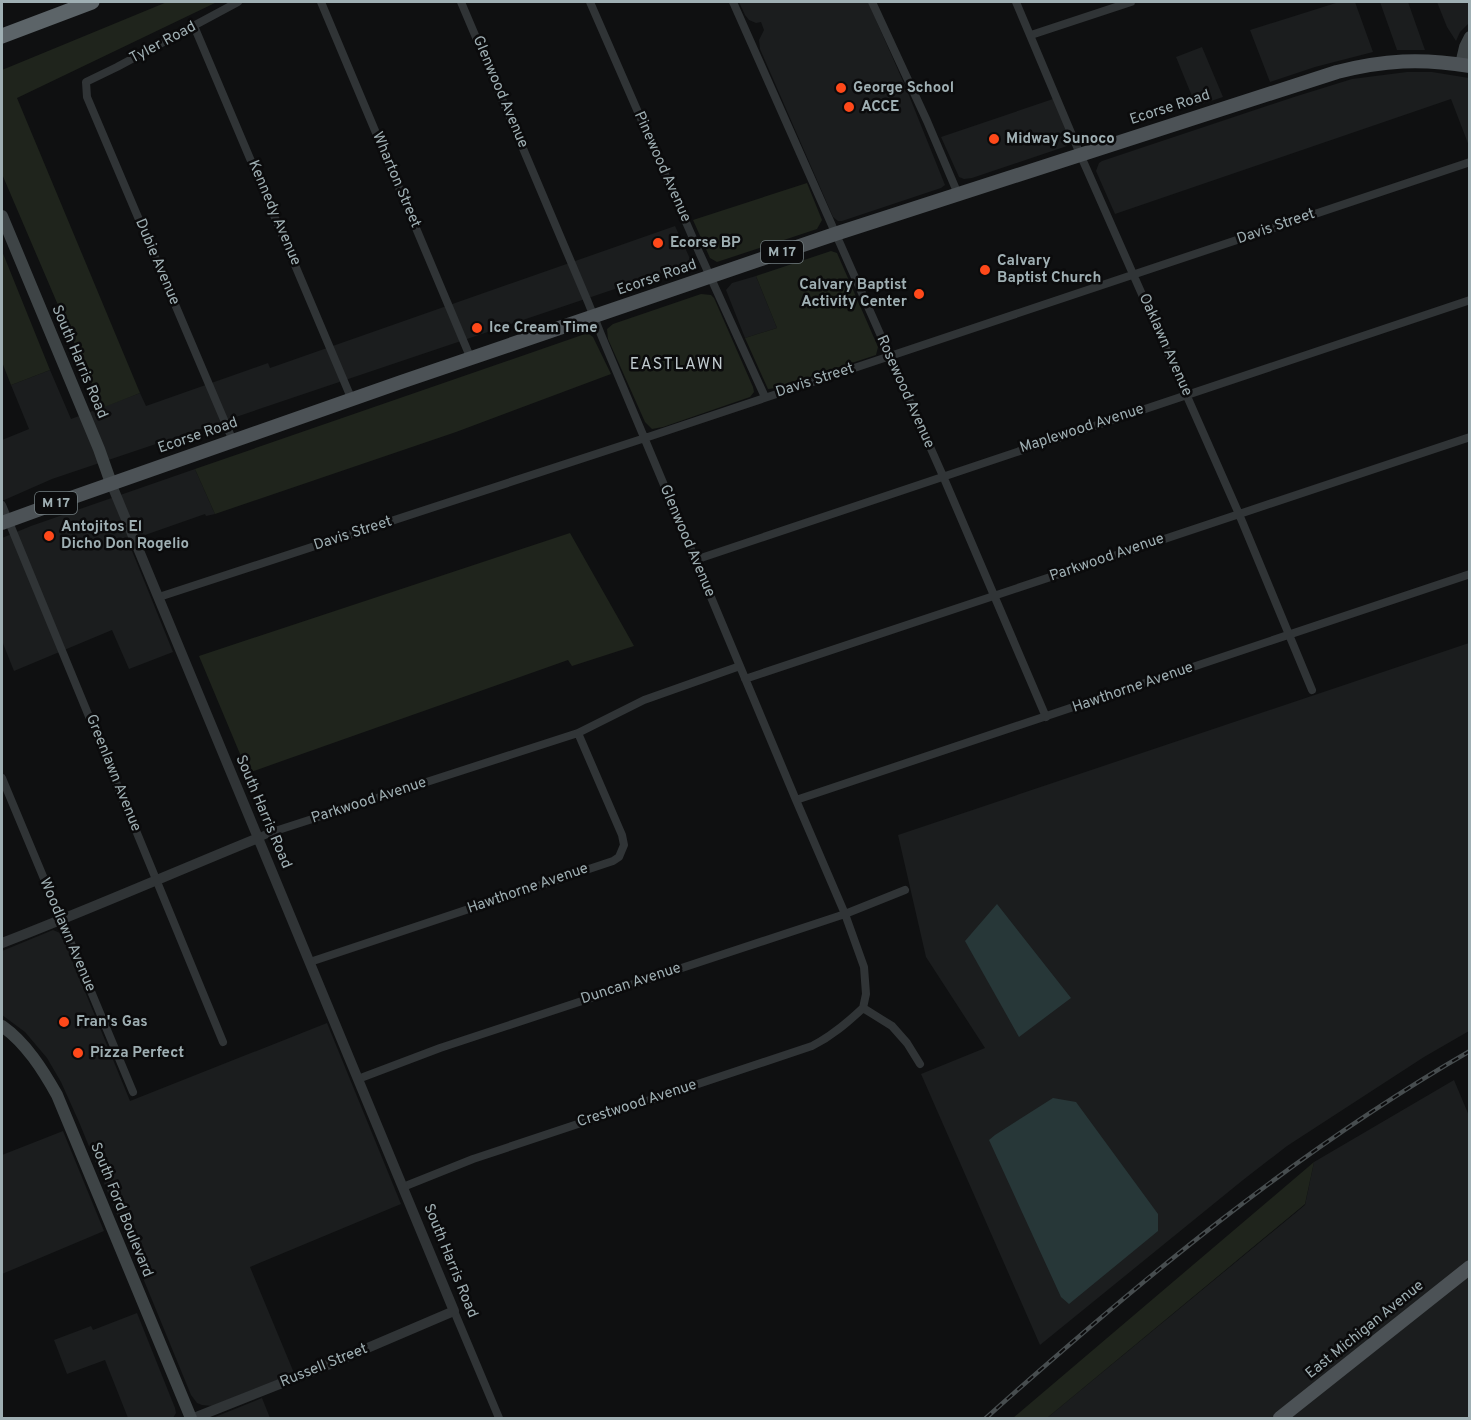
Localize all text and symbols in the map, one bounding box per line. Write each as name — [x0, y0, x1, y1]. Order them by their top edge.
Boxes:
street label: Tyler Road — [127, 18, 199, 68]
street label: Glenwood Avenue — [468, 33, 532, 151]
place label: George School — [853, 79, 954, 98]
marker: George School — [834, 81, 848, 95]
street label: Ecorse Road — [1127, 86, 1213, 130]
place label: ACCE — [861, 98, 899, 117]
marker: ACCE — [842, 100, 856, 114]
street label: Pinewood Avenue — [629, 109, 695, 225]
street label: Wharton Street — [367, 129, 425, 231]
place label: Midway Sunoco — [1006, 130, 1115, 149]
marker: Midway Sunoco — [987, 132, 1001, 146]
street label: Kennedy Avenue — [243, 157, 305, 269]
street label: Davis Street — [1235, 205, 1317, 249]
street label: Dubie Avenue — [130, 216, 184, 308]
place label: Ecorse BP — [670, 234, 741, 253]
marker: Ecorse BP — [651, 236, 665, 250]
road number: M 17 — [761, 241, 803, 263]
place label: Calvary Baptist Church — [997, 252, 1101, 288]
street label: Ecorse Road — [615, 255, 699, 301]
marker: Calvary Baptist Church — [978, 263, 992, 277]
place label: Calvary Baptist Activity Center — [799, 276, 908, 312]
marker: Calvary Baptist Activity Center — [912, 287, 926, 301]
street label: Oaklawn Avenue — [1134, 291, 1196, 399]
street label: South Harris Road — [46, 302, 112, 422]
place label: Ice Cream Time — [489, 319, 598, 338]
marker: Ice Cream Time — [470, 321, 484, 335]
street label: Rosewood Avenue — [872, 332, 938, 452]
district label: EASTLAWN — [630, 355, 724, 375]
street label: Davis Street — [773, 359, 857, 403]
street label: Maplewood Avenue — [1018, 400, 1146, 458]
street label: Ecorse Road — [156, 413, 240, 459]
street label: Glenwood Avenue — [655, 482, 719, 600]
road number: M 17 — [35, 492, 77, 514]
street label: Davis Street — [311, 512, 395, 556]
place label: Antojitos El Dicho Don Rogelio — [61, 518, 189, 554]
marker: Antojitos El Dicho Don Rogelio — [42, 529, 56, 543]
street label: Parkwood Avenue — [1047, 529, 1167, 587]
street label: Hawthorne Avenue — [1070, 658, 1196, 718]
street label: Greenlawn Avenue — [81, 712, 145, 834]
street label: South Harris Road — [230, 752, 296, 872]
street label: Parkwood Avenue — [309, 773, 429, 829]
street label: Hawthorne Avenue — [465, 859, 591, 919]
street label: Woodlawn Avenue — [34, 875, 100, 995]
street label: Duncan Avenue — [578, 959, 684, 1009]
place label: Fran's Gas — [76, 1013, 148, 1032]
marker: Fran's Gas — [57, 1015, 71, 1029]
place label: Pizza Perfect — [90, 1044, 184, 1063]
marker: Pizza Perfect — [71, 1046, 85, 1060]
street label: Crestwood Avenue — [575, 1076, 699, 1132]
street label: South Ford Boulevard — [85, 1140, 157, 1280]
street label: South Harris Road — [418, 1201, 482, 1321]
street label: East Michigan Avenue — [1302, 1276, 1428, 1384]
street label: Russell Street — [277, 1340, 371, 1392]

